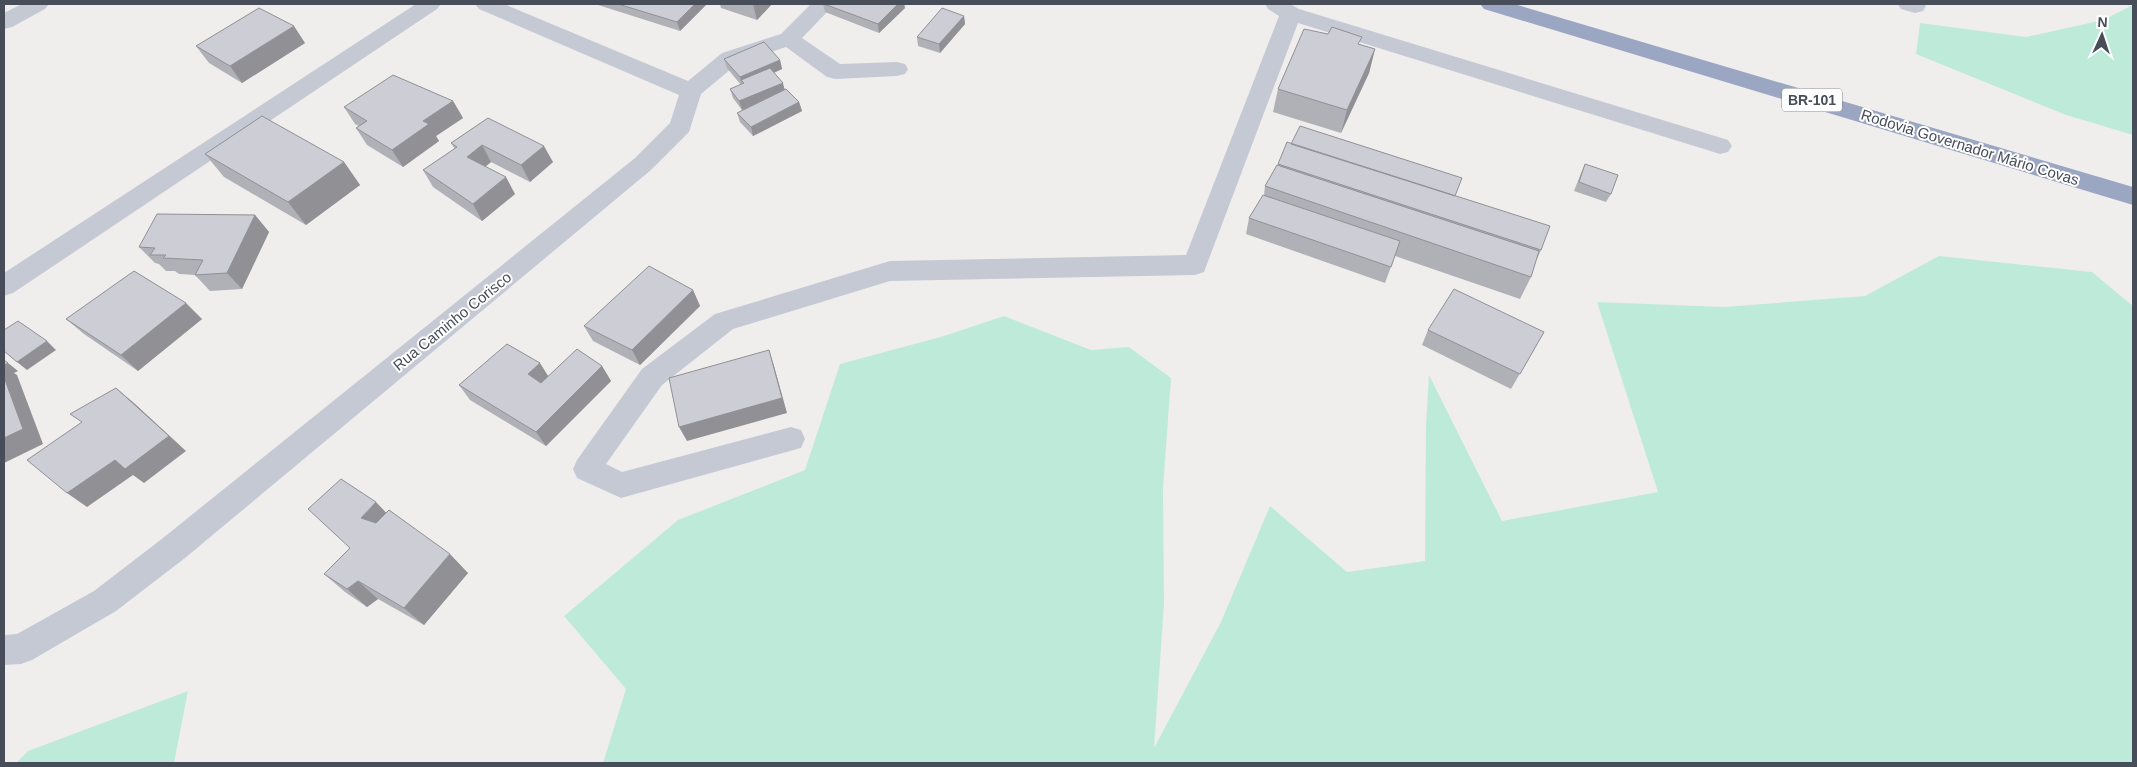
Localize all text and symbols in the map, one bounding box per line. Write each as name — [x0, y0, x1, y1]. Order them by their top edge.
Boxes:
north arrow — [2077, 10, 2127, 60]
text: N — [2097, 14, 2108, 30]
road number: BR-101 — [1782, 88, 1842, 112]
street label: Rodovia Governador Mário Covas — [1859, 106, 2081, 188]
street label: Rua Caminho Corisco — [390, 268, 514, 374]

